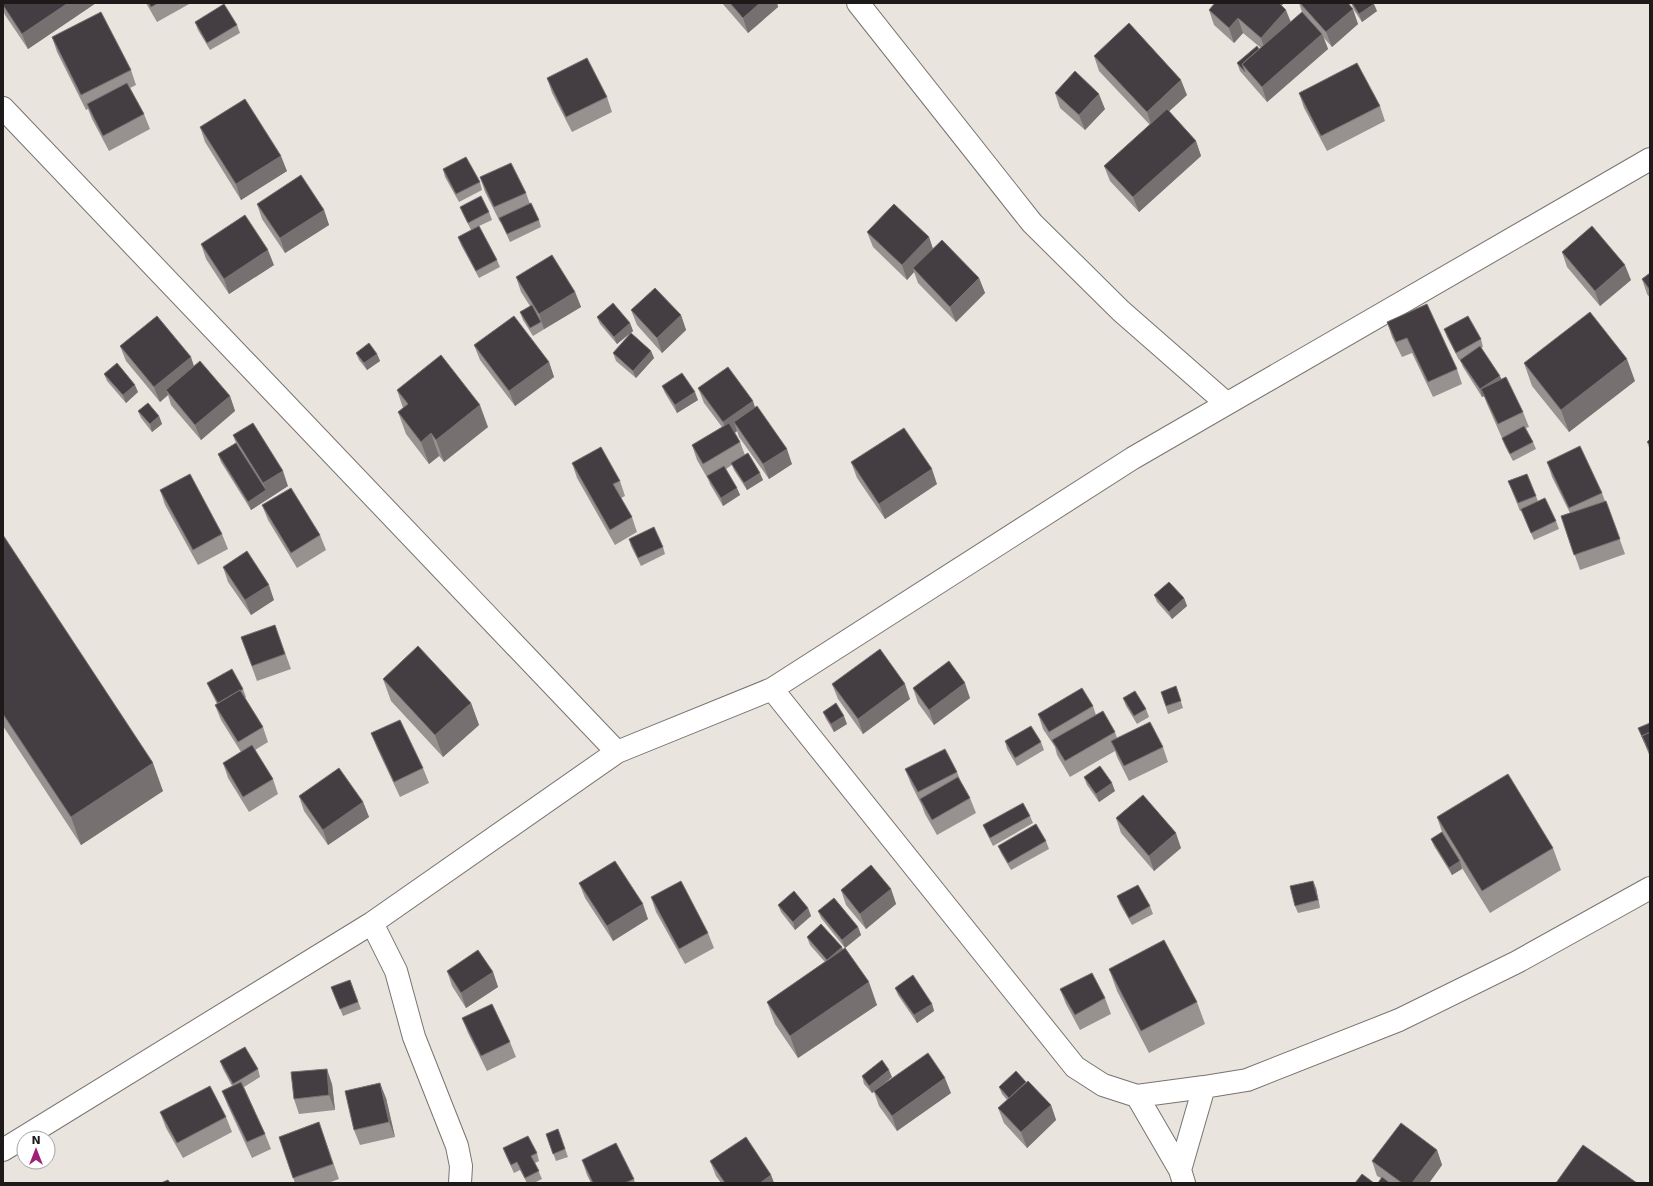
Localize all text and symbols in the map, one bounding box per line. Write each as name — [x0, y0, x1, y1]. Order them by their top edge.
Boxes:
north arrow — [16, 1130, 56, 1170]
text: N — [31, 1134, 41, 1147]

